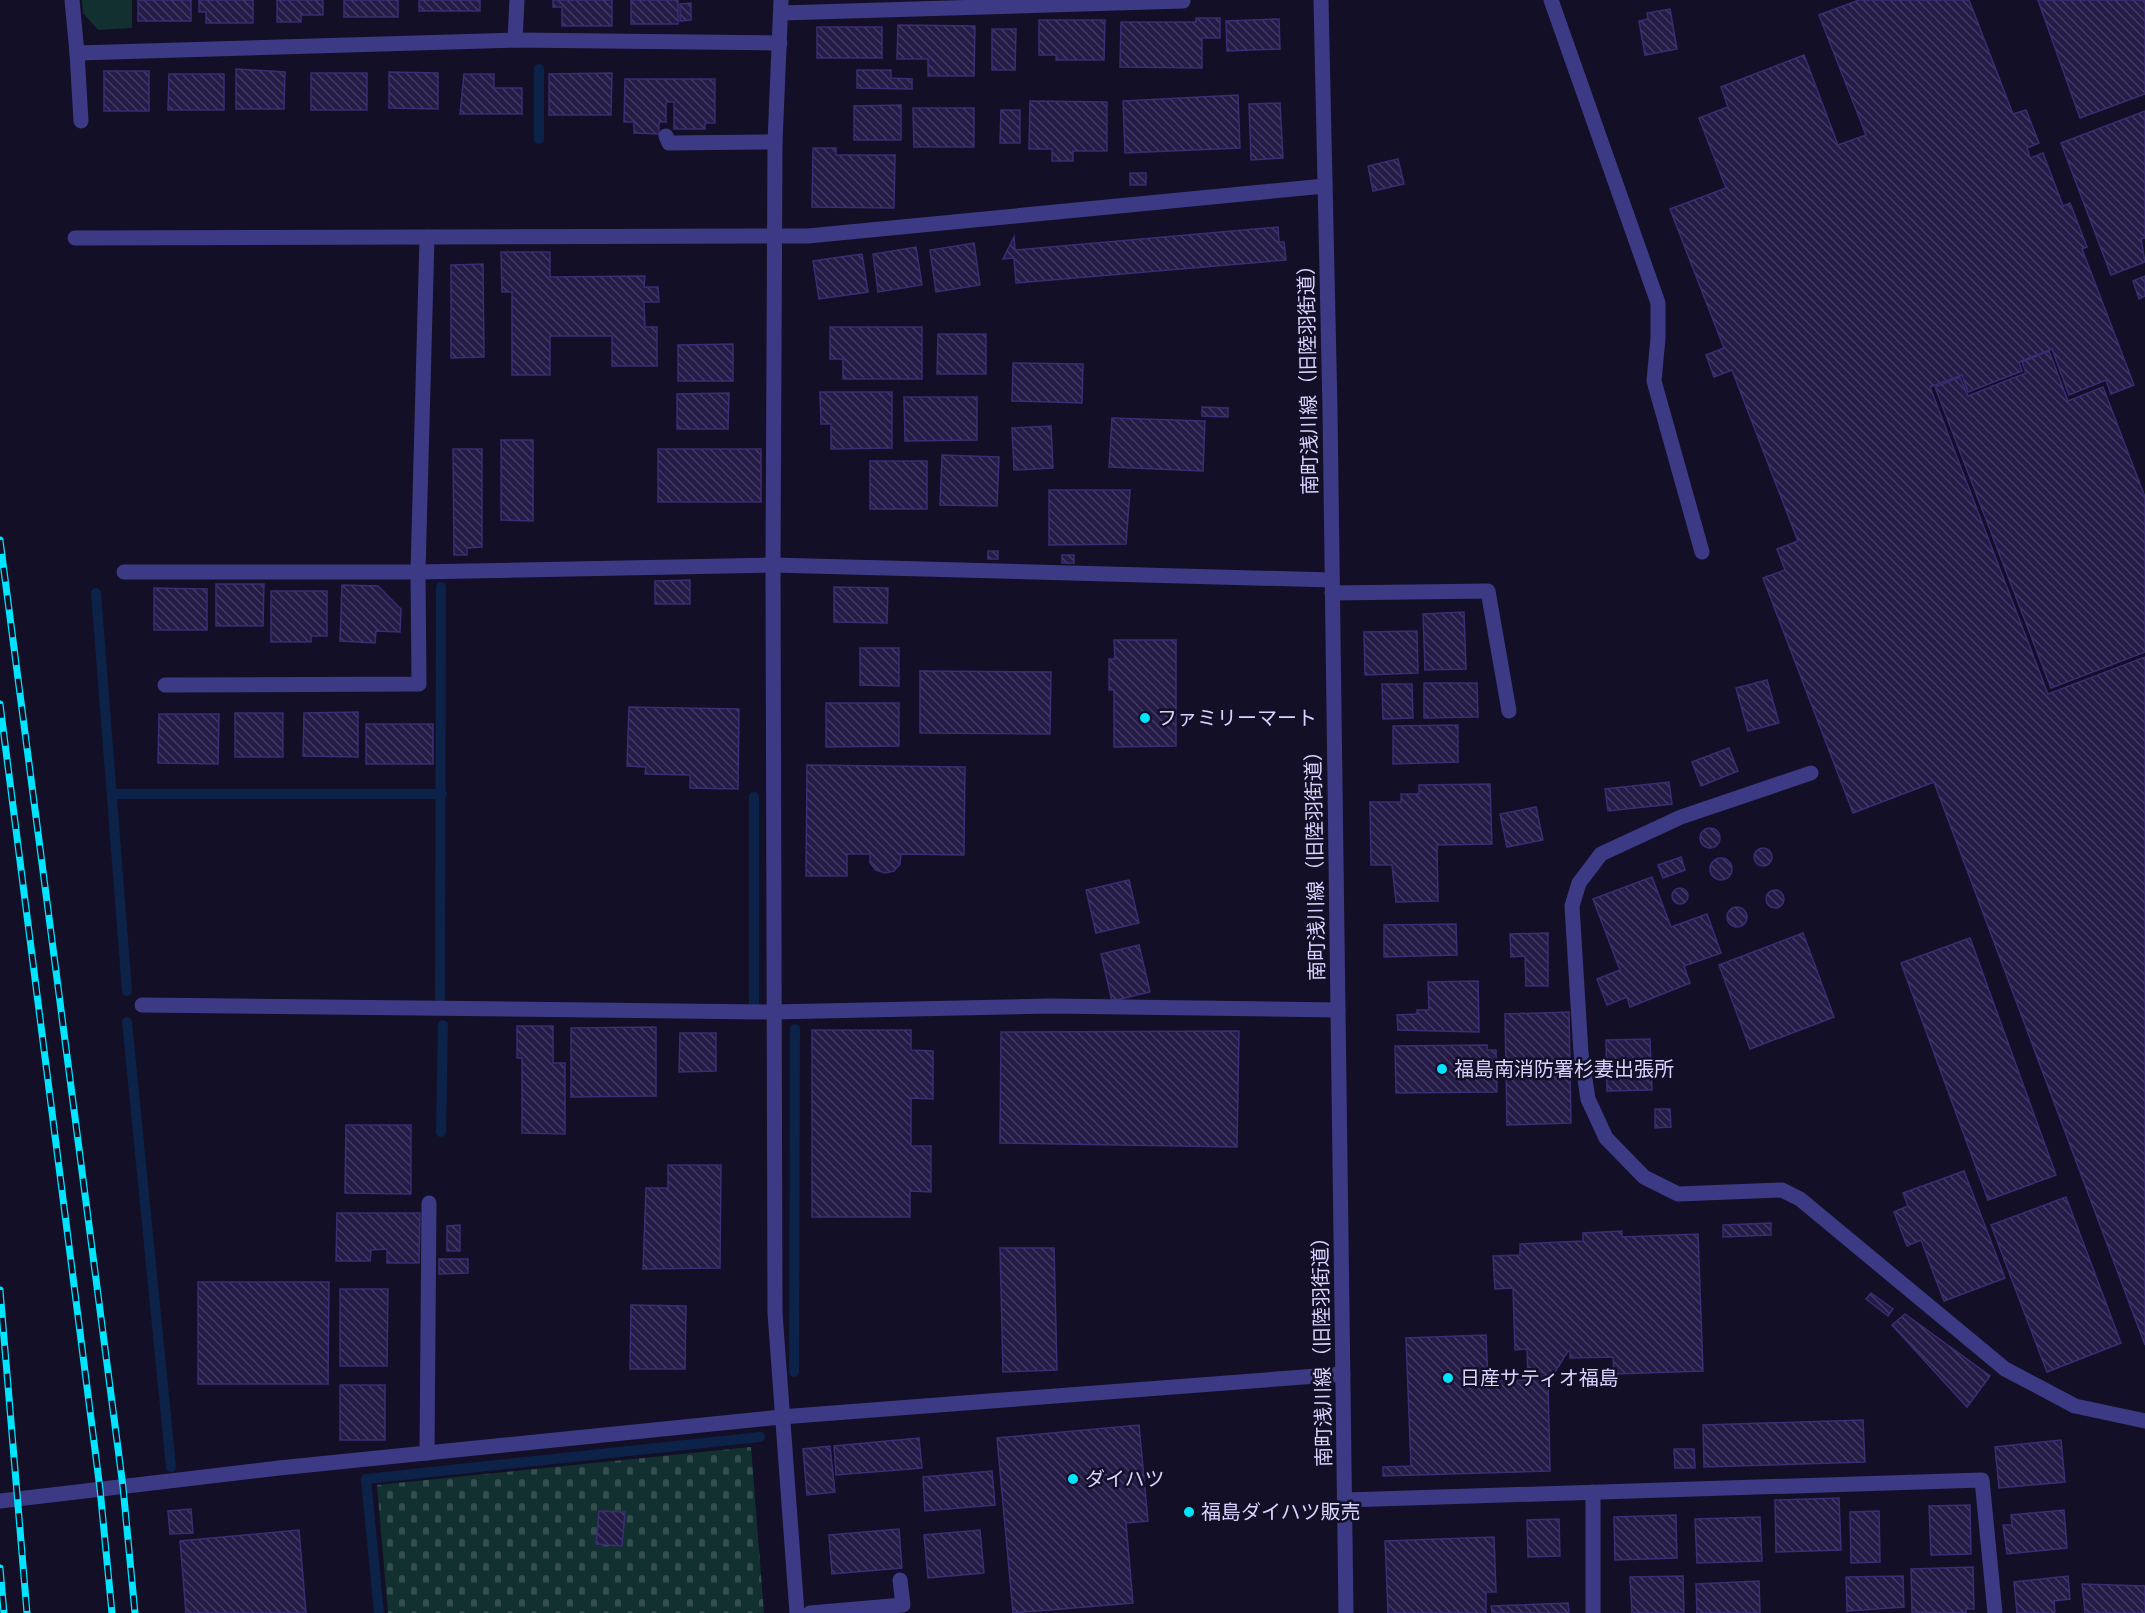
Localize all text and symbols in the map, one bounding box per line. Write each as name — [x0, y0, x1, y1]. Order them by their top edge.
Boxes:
street label: 南町浅川線（旧陸羽街道） — [1294, 255, 1322, 495]
place label: ファミリーマート — [1157, 706, 1317, 730]
marker: ファミリーマート — [1138, 711, 1152, 725]
street label: 南町浅川線（旧陸羽街道） — [1301, 741, 1329, 981]
place label: 福島南消防署杉妻出張所 — [1454, 1057, 1674, 1081]
marker: 福島南消防署杉妻出張所 — [1435, 1062, 1449, 1076]
street label: 南町浅川線（旧陸羽街道） — [1308, 1227, 1336, 1467]
place label: 日産サティオ福島 — [1460, 1366, 1619, 1390]
marker: 日産サティオ福島 — [1441, 1371, 1455, 1385]
place label: ダイハツ — [1085, 1467, 1165, 1491]
marker: ダイハツ — [1066, 1472, 1080, 1486]
place label: 福島ダイハツ販売 — [1201, 1500, 1361, 1524]
marker: 福島ダイハツ販売 — [1182, 1505, 1196, 1519]

